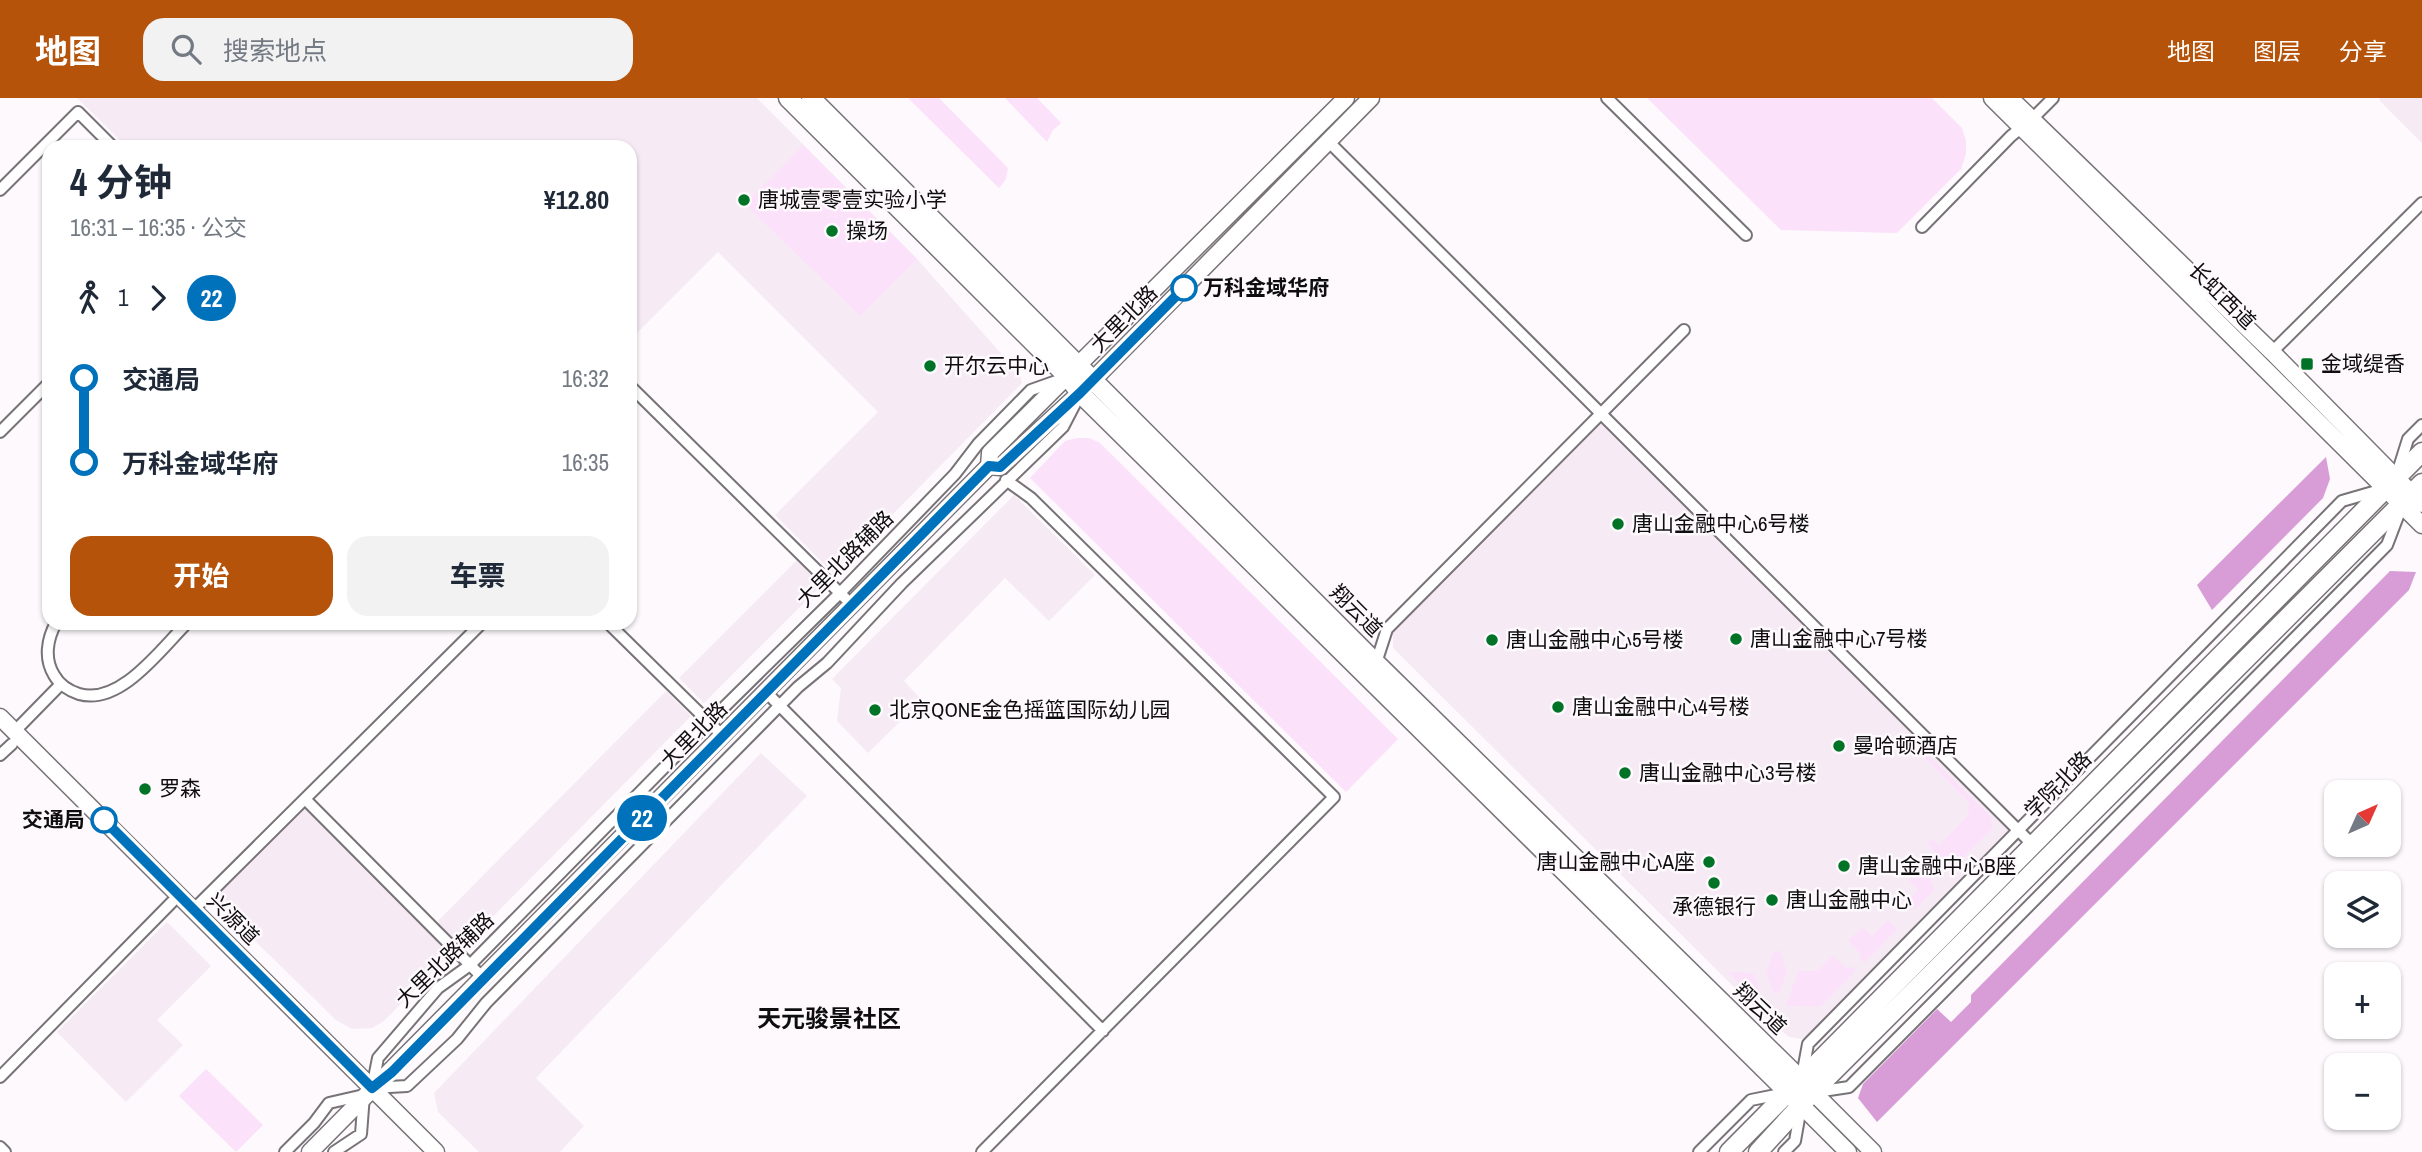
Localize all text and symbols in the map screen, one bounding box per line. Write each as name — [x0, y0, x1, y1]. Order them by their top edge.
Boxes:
search box — [143, 18, 633, 81]
text: 地图 — [35, 29, 101, 73]
icon: search — [167, 30, 205, 68]
text: 搜索地点 — [223, 33, 327, 68]
text: 地图 — [2167, 35, 2215, 67]
text: 图层 — [2253, 35, 2301, 67]
text: 分享 — [2339, 35, 2387, 67]
text: 4 分钟 — [70, 157, 172, 208]
text: ¥12.80 — [544, 182, 609, 217]
place label: 唐城壹零壹实验小学 — [758, 185, 947, 214]
marker: 唐城壹零壹实验小学 — [736, 192, 752, 208]
text: 16:31 – 16:35 · 公交 — [70, 212, 247, 243]
place label: 操场 — [846, 216, 888, 245]
marker: 操场 — [824, 223, 840, 239]
street label: 长虹西道 — [2182, 256, 2262, 336]
place label: 万科金域华府 — [1203, 273, 1329, 302]
marker: 万科金域华府 — [1171, 275, 1197, 301]
icon: walk — [70, 279, 108, 317]
icon: forward — [139, 279, 177, 317]
street label: 大里北路 — [1084, 279, 1164, 359]
text: 1 — [118, 282, 129, 313]
text: 22 — [201, 282, 222, 314]
place label: 金域缇香 — [2321, 349, 2405, 378]
place label: 开尔云中心 — [944, 351, 1049, 380]
marker: 金域缇香 — [2299, 356, 2315, 372]
marker: 开尔云中心 — [922, 358, 938, 374]
text: 交通局 — [122, 362, 200, 397]
text: 16:32 — [562, 363, 609, 394]
text: 万科金域华府 — [122, 446, 278, 481]
text: 16:35 — [562, 447, 609, 478]
street label: 大里北路辅路 — [790, 504, 899, 613]
place label: 唐山金融中心6号楼 — [1632, 509, 1810, 538]
marker: 唐山金融中心6号楼 — [1610, 516, 1626, 532]
button: 开始 — [70, 536, 333, 616]
button: 车票 — [347, 536, 609, 616]
street label: 翔云道 — [1324, 578, 1389, 643]
place label: 唐山金融中心7号楼 — [1750, 624, 1928, 653]
place label: 唐山金融中心5号楼 — [1506, 625, 1684, 654]
marker: 唐山金融中心7号楼 — [1728, 631, 1744, 647]
marker: 唐山金融中心5号楼 — [1484, 632, 1500, 648]
place label: 唐山金融中心4号楼 — [1572, 692, 1750, 721]
street label: 大里北路 — [654, 695, 734, 775]
place label: 北京QONE金色摇篮国际幼儿园 — [889, 695, 1171, 724]
marker: 唐山金融中心4号楼 — [1550, 699, 1566, 715]
marker: 北京QONE金色摇篮国际幼儿园 — [867, 702, 883, 718]
place label: 曼哈顿酒店 — [1853, 731, 1958, 760]
marker: 曼哈顿酒店 — [1831, 738, 1847, 754]
street label: 学院北路 — [2018, 745, 2098, 825]
place label: 唐山金融中心3号楼 — [1639, 758, 1817, 787]
marker: 唐山金融中心3号楼 — [1617, 765, 1633, 781]
place label: 罗森 — [159, 774, 201, 803]
north arrow — [2324, 780, 2401, 858]
map controls — [2324, 780, 2401, 1130]
marker: 罗森 — [137, 781, 153, 797]
line badge: 22 — [610, 795, 674, 841]
text: 22 — [631, 802, 653, 834]
place label: 交通局 — [22, 805, 85, 834]
marker: 交通局 — [91, 807, 117, 833]
place label: 唐山金融中心A座 — [1537, 847, 1695, 876]
place label: 唐山金融中心B座 — [1858, 851, 2017, 880]
marker: 唐山金融中心A座 — [1701, 854, 1717, 870]
marker: 唐山金融中心B座 — [1836, 858, 1852, 874]
button: layers — [2324, 871, 2401, 948]
marker: 承德银行 — [1706, 875, 1722, 891]
place label: 唐山金融中心 — [1786, 885, 1912, 914]
street label: 兴源道 — [201, 886, 266, 951]
place label: 承德银行 — [1672, 892, 1756, 921]
marker: 唐山金融中心 — [1764, 892, 1780, 908]
street label: 大里北路辅路 — [389, 905, 500, 1014]
button: + — [2324, 962, 2401, 1039]
street label: 翔云道 — [1728, 976, 1793, 1041]
district label: 天元骏景社区 — [757, 1002, 901, 1034]
button: − — [2324, 1053, 2401, 1130]

